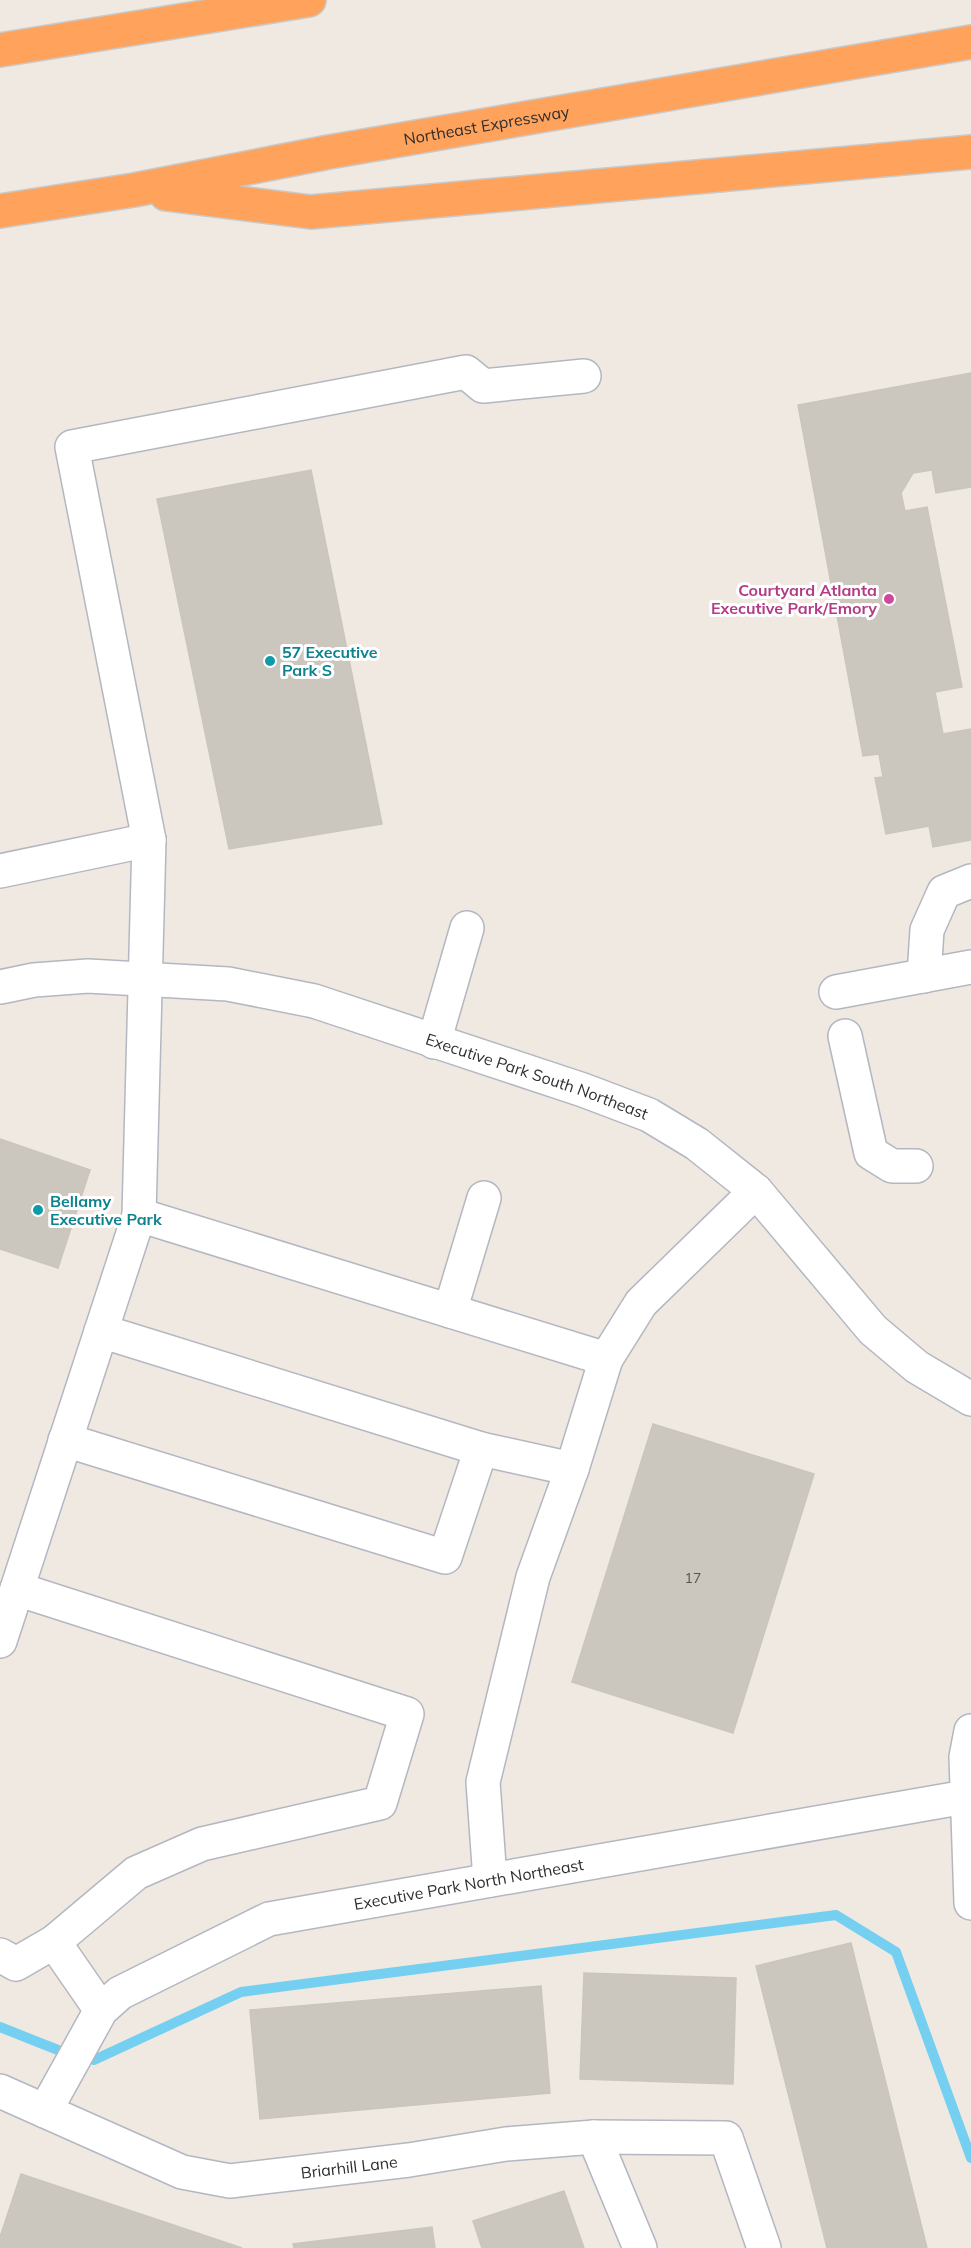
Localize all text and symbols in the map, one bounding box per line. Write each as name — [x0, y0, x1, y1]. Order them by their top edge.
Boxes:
street label: Northeast Expressway — [402, 101, 571, 149]
place label: Courtyard Atlanta Executive Park/Emory — [711, 580, 877, 618]
marker: Courtyard Atlanta Executive Park/Emory — [882, 592, 896, 606]
place label: 57 Executive Park S — [282, 642, 378, 680]
marker: 57 Executive Park S — [263, 654, 277, 668]
street label: Executive Park South Northeast — [423, 1029, 651, 1124]
place label: Bellamy Executive Park — [50, 1191, 163, 1229]
marker: Bellamy Executive Park — [31, 1203, 45, 1217]
house number: 17 — [685, 1569, 701, 1587]
street label: Executive Park North Northeast — [352, 1854, 585, 1914]
street label: Briarhill Lane — [300, 2151, 399, 2183]

